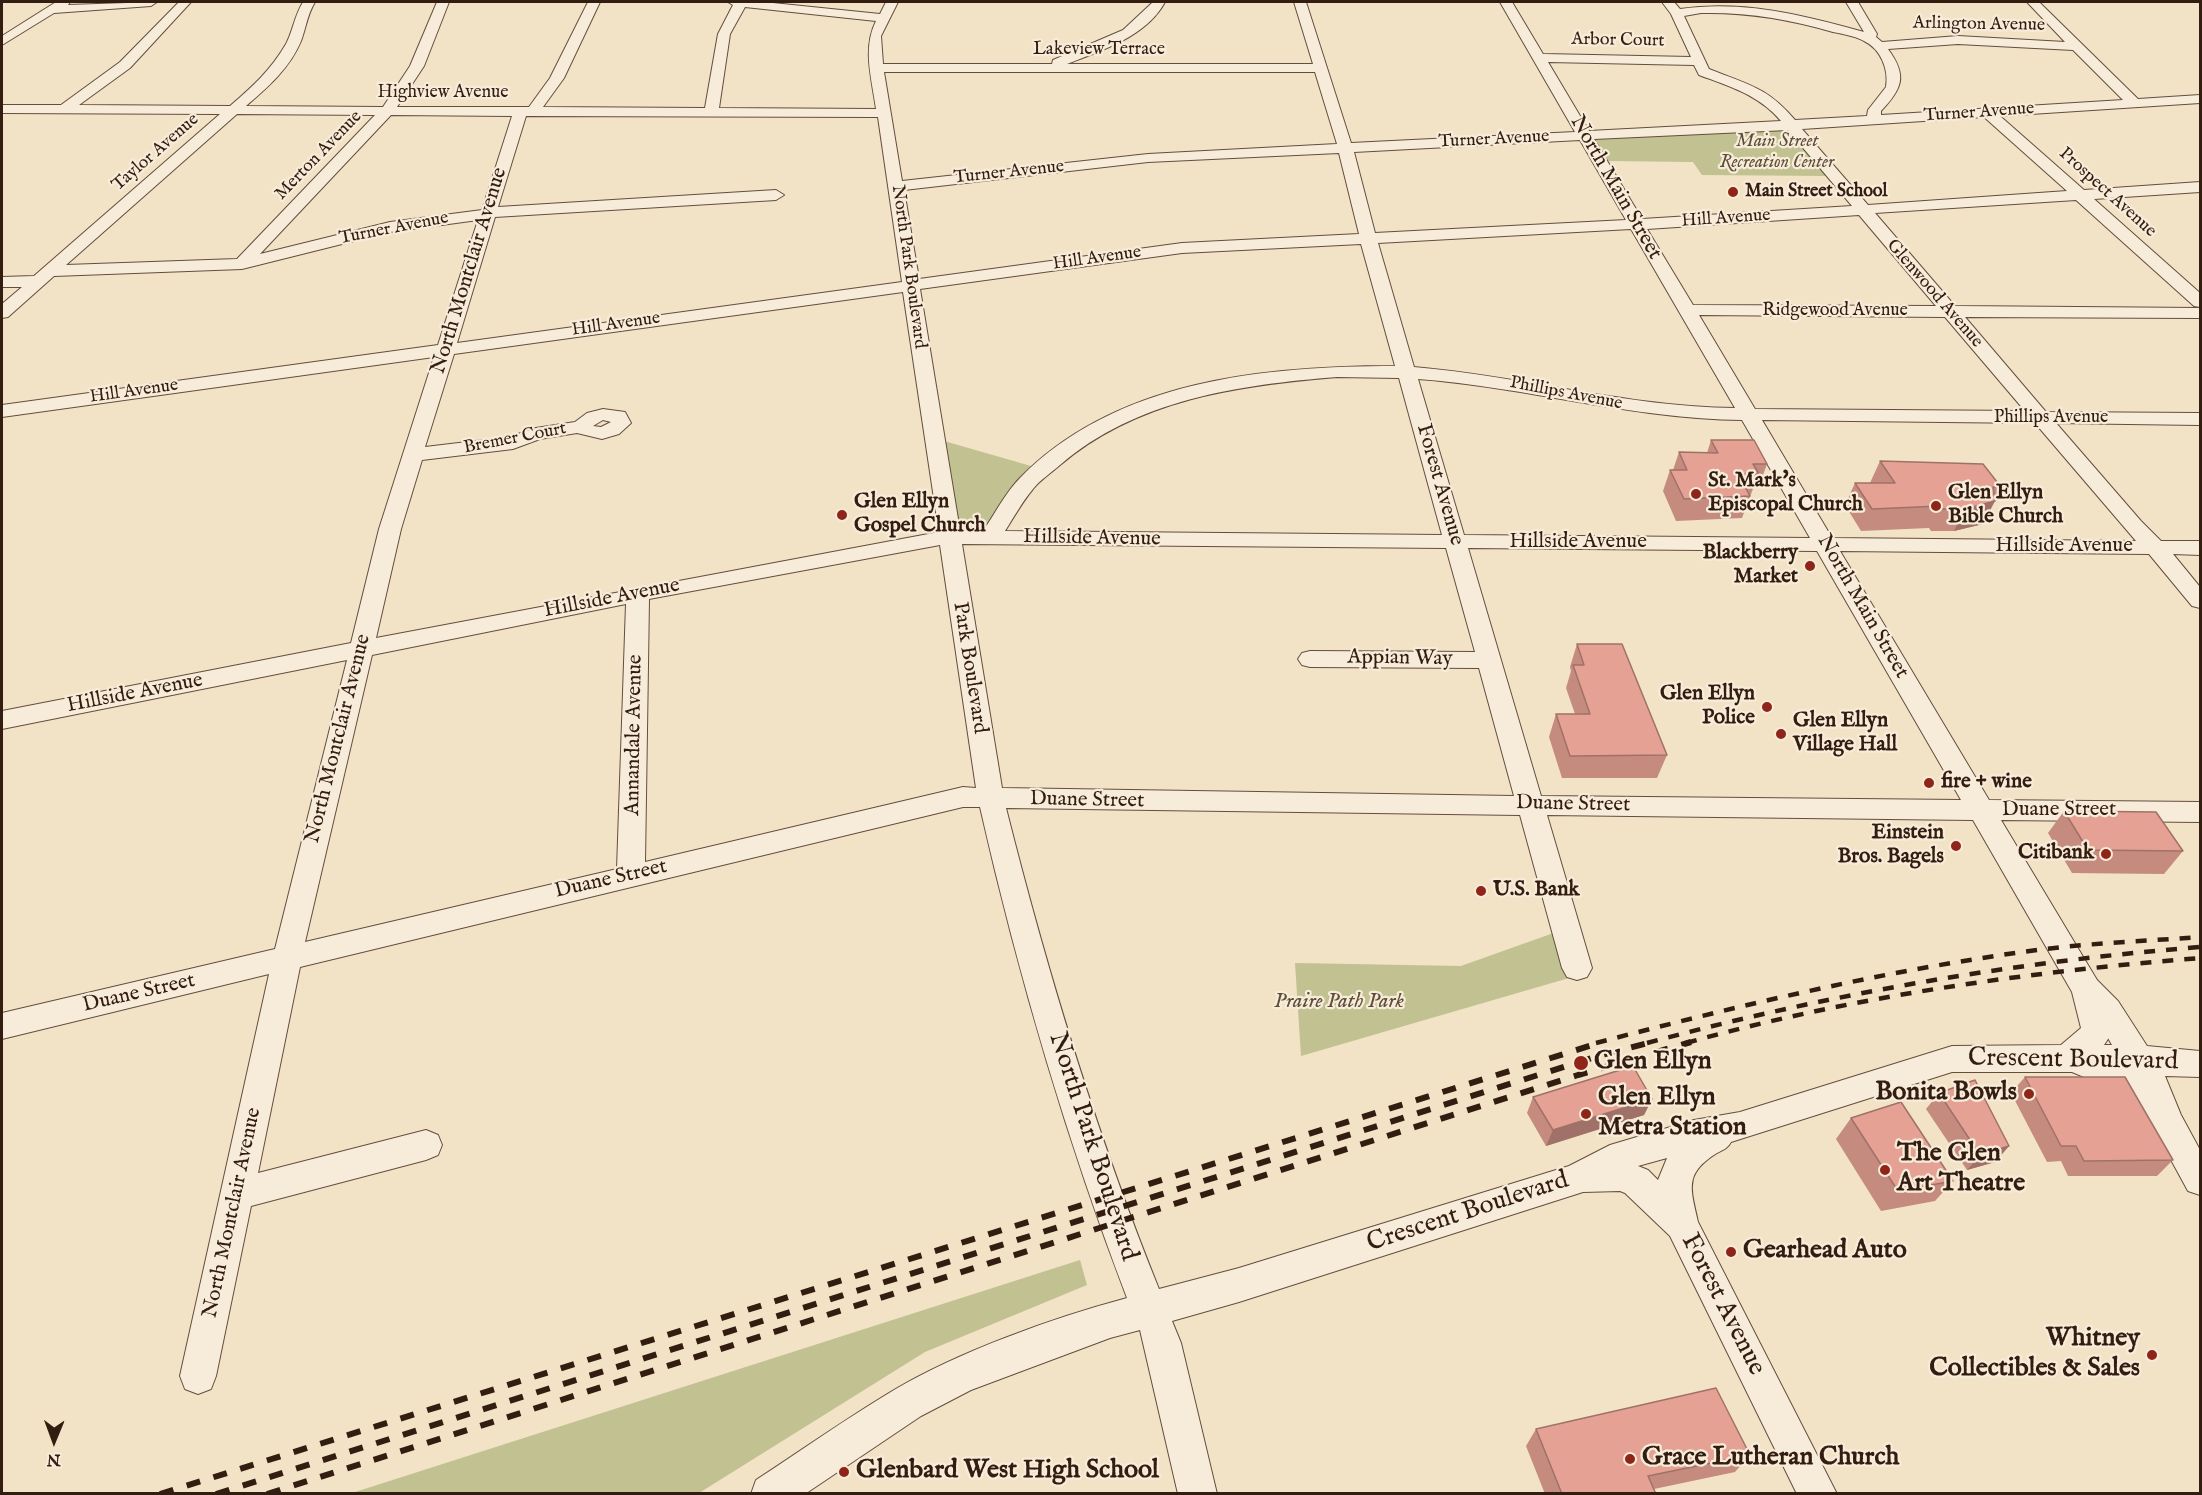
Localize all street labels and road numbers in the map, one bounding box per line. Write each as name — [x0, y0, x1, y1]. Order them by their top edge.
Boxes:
street label: Arlington Avenue — [1913, 13, 2045, 37]
street label: Arbor Court — [1571, 29, 1665, 53]
street label: Lakeview Terrace — [1033, 39, 1165, 61]
street label: Highview Avenue — [377, 82, 509, 104]
street label: Turner Avenue — [1923, 98, 2035, 128]
street label: Merton Avenue — [271, 107, 367, 205]
street label: Taylor Avenue — [108, 109, 204, 197]
street label: North Main Street — [1564, 112, 1666, 264]
street label: Turner Avenue — [1438, 126, 1550, 154]
street label: Prospect Avenue — [2054, 144, 2160, 242]
street label: Turner Avenue — [953, 156, 1065, 190]
street label: North Montclair Avenue — [427, 165, 513, 377]
street label: North Park Boulevard — [886, 184, 930, 350]
street label: Hill Avenue — [1681, 205, 1771, 233]
street label: Turner Avenue — [338, 208, 450, 250]
street label: Glenwood Avenue — [1881, 235, 1987, 353]
street label: Hill Avenue — [1051, 242, 1143, 276]
street label: Ridgewood Avenue — [1762, 300, 1908, 322]
street label: Hill Avenue — [570, 308, 662, 342]
street label: Phillips Avenue — [1508, 372, 1624, 416]
street label: Hill Avenue — [88, 375, 180, 409]
street label: Phillips Avenue — [1994, 407, 2108, 429]
street label: Bremer Court — [462, 418, 568, 460]
street label: Forest Avenue — [1410, 421, 1468, 549]
street label: Hillside Avenue — [1023, 525, 1161, 553]
street label: Hillside Avenue — [1509, 530, 1647, 556]
street label: North Main Street — [1811, 531, 1913, 683]
street label: Hillside Avenue — [1995, 534, 2133, 560]
street label: Hillside Avenue — [542, 573, 682, 625]
street label: Park Boulevard — [946, 600, 992, 736]
street label: North Montclair Avenue — [301, 632, 377, 846]
street label: Appian Way — [1347, 645, 1453, 673]
street label: Annandale Avenue — [621, 654, 649, 816]
street label: Hillside Avenue — [65, 668, 205, 720]
street label: Duane Street — [1030, 787, 1144, 815]
street label: Duane Street — [1516, 791, 1630, 819]
street label: Duane Street — [2002, 798, 2116, 824]
street label: Duane Street — [552, 855, 670, 905]
street label: Duane Street — [80, 969, 198, 1019]
street label: North Park Boulevard — [1040, 1029, 1144, 1265]
street label: Crescent Boulevard — [1968, 1044, 2178, 1078]
street label: North Montclair Avenue — [198, 1105, 268, 1321]
street label: Crescent Boulevard — [1363, 1166, 1573, 1260]
street label: Forest Avenue — [1673, 1229, 1771, 1381]

